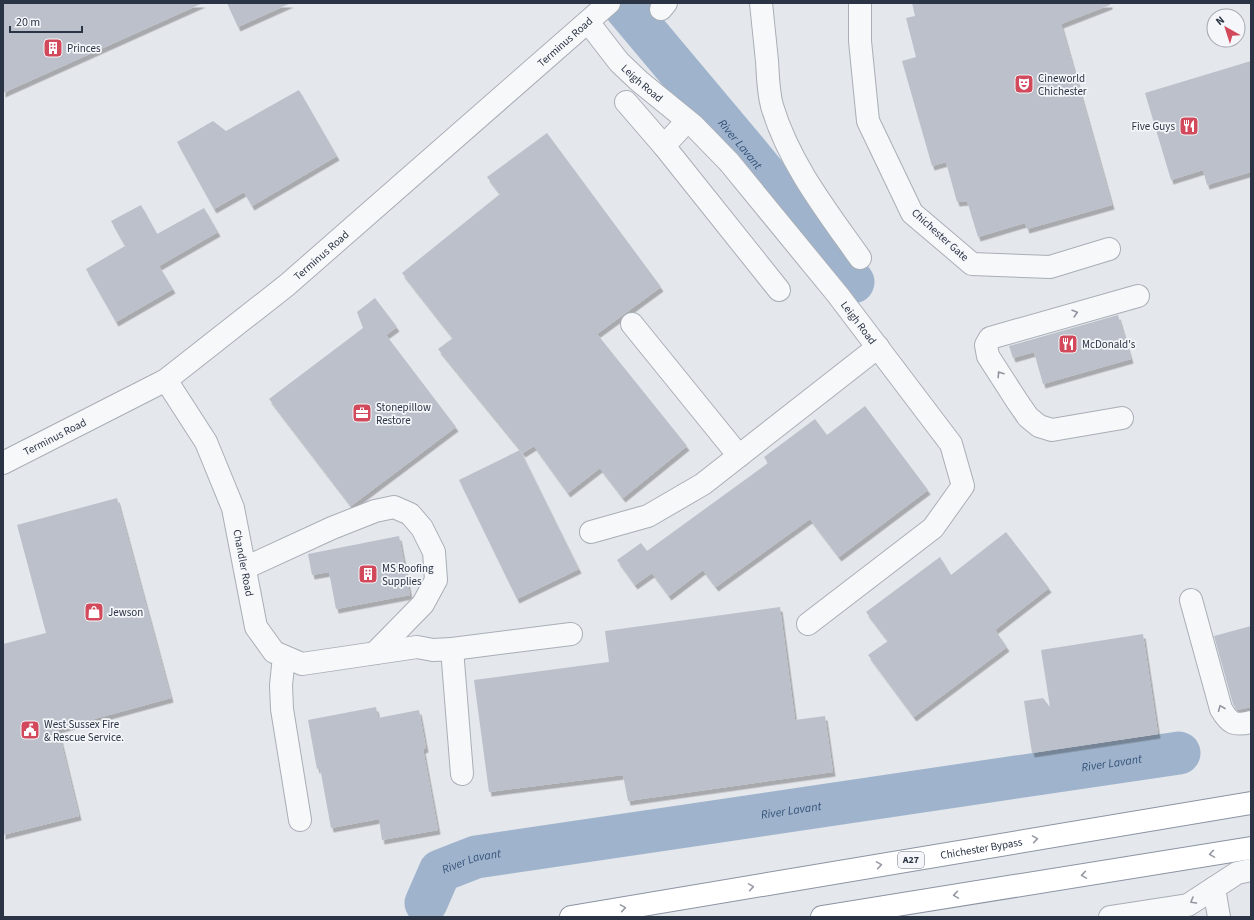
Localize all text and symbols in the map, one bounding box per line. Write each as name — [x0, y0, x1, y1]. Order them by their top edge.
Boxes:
scale bar — [10, 8, 82, 34]
north arrow — [1206, 8, 1246, 48]
text: N — [1212, 12, 1228, 29]
street label: Terminus Road — [534, 13, 596, 70]
text: 20 m — [16, 14, 40, 31]
building icon: Princes — [42, 37, 64, 59]
place label: Princes — [67, 41, 101, 56]
street label: Leigh Road — [618, 61, 666, 105]
place label: Cineworld Chichester — [1038, 71, 1087, 99]
theatre icon: Cineworld Chichester — [1013, 73, 1035, 95]
water label: River Lavant — [714, 115, 767, 174]
restaurant icon: Five Guys — [1178, 115, 1200, 137]
place label: Five Guys — [1132, 119, 1175, 134]
street label: Chichester Gate — [908, 205, 972, 265]
street label: Terminus Road — [290, 227, 352, 283]
street label: Leigh Road — [838, 298, 880, 347]
one-way arrow — [1072, 309, 1079, 318]
restaurant icon: McDonald's — [1057, 333, 1079, 355]
place label: McDonald's — [1082, 337, 1136, 352]
one-way arrow — [997, 371, 1005, 378]
place label: Stonepillow Restore — [376, 400, 431, 428]
office icon: Stonepillow Restore — [351, 402, 373, 424]
street label: Terminus Road — [21, 414, 89, 459]
street label: Chandler Road — [230, 528, 257, 598]
place label: MS Roofing Supplies — [382, 561, 434, 589]
building icon: MS Roofing Supplies — [357, 563, 379, 585]
shop icon: Jewson — [83, 601, 105, 623]
place label: Jewson — [108, 605, 143, 620]
one-way arrow — [1218, 704, 1226, 712]
place label: West Sussex Fire & Rescue Service. — [44, 717, 124, 745]
public building icon: West Sussex Fire & Rescue Service. — [19, 719, 41, 741]
water label: River Lavant — [1080, 750, 1144, 776]
water label: River Lavant — [760, 797, 824, 823]
street label: Chichester Bypass — [939, 834, 1024, 862]
one-way arrow — [1032, 835, 1038, 844]
water label: River Lavant — [439, 845, 503, 878]
one-way arrow — [1209, 849, 1216, 858]
road number: A27 — [898, 852, 924, 868]
one-way arrow — [876, 862, 882, 870]
one-way arrow — [1081, 870, 1087, 878]
one-way arrow — [748, 883, 754, 892]
one-way arrow — [953, 890, 959, 899]
one-way arrow — [1190, 897, 1197, 904]
one-way arrow — [620, 904, 626, 913]

